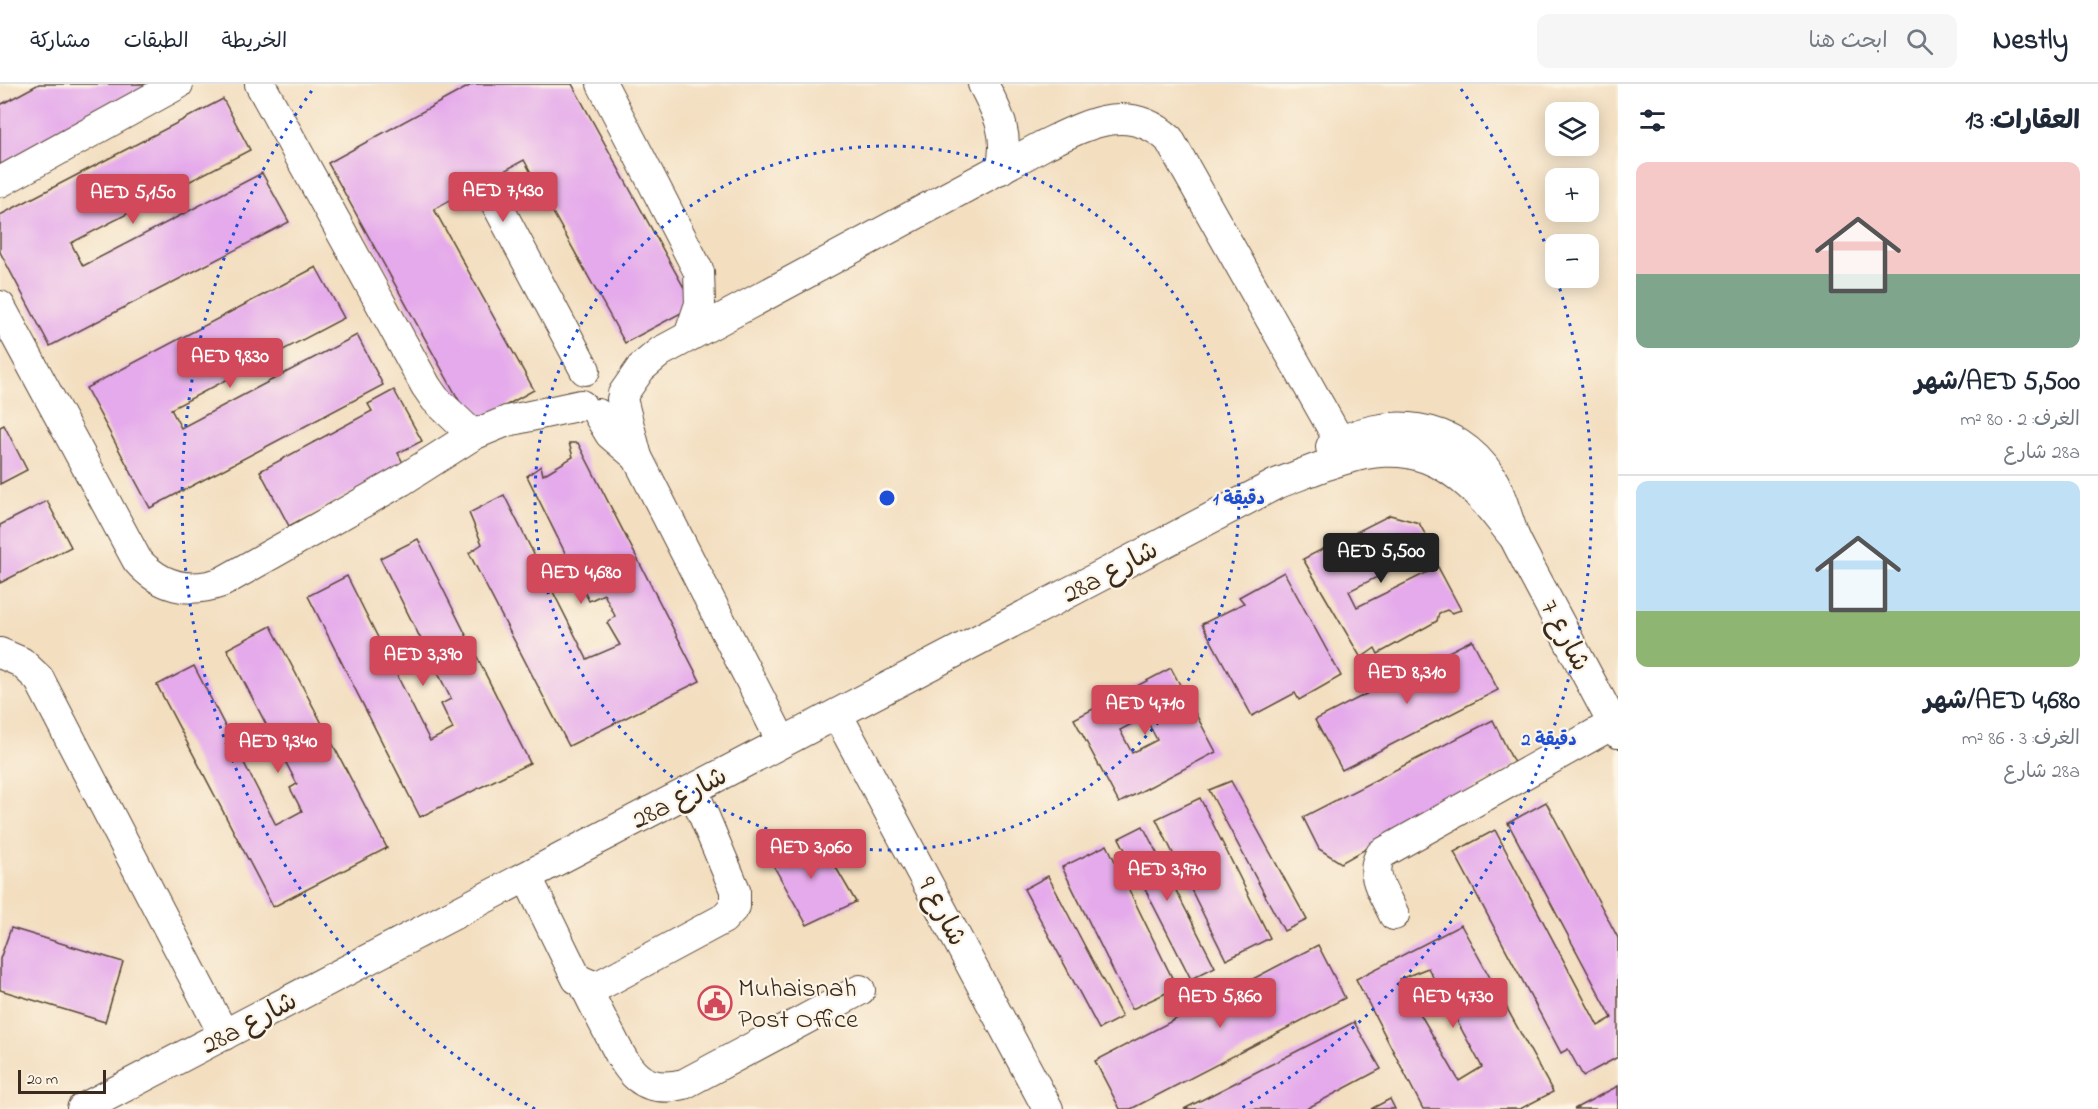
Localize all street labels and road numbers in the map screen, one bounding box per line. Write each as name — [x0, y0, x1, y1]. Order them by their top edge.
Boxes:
street label: 28a شارع — [1056, 532, 1166, 615]
street label: شارع 7 — [1529, 593, 1599, 679]
street label: 28a شارع — [625, 758, 735, 841]
street label: شارع 9 — [906, 871, 975, 954]
street label: 28a شارع — [195, 983, 305, 1066]

